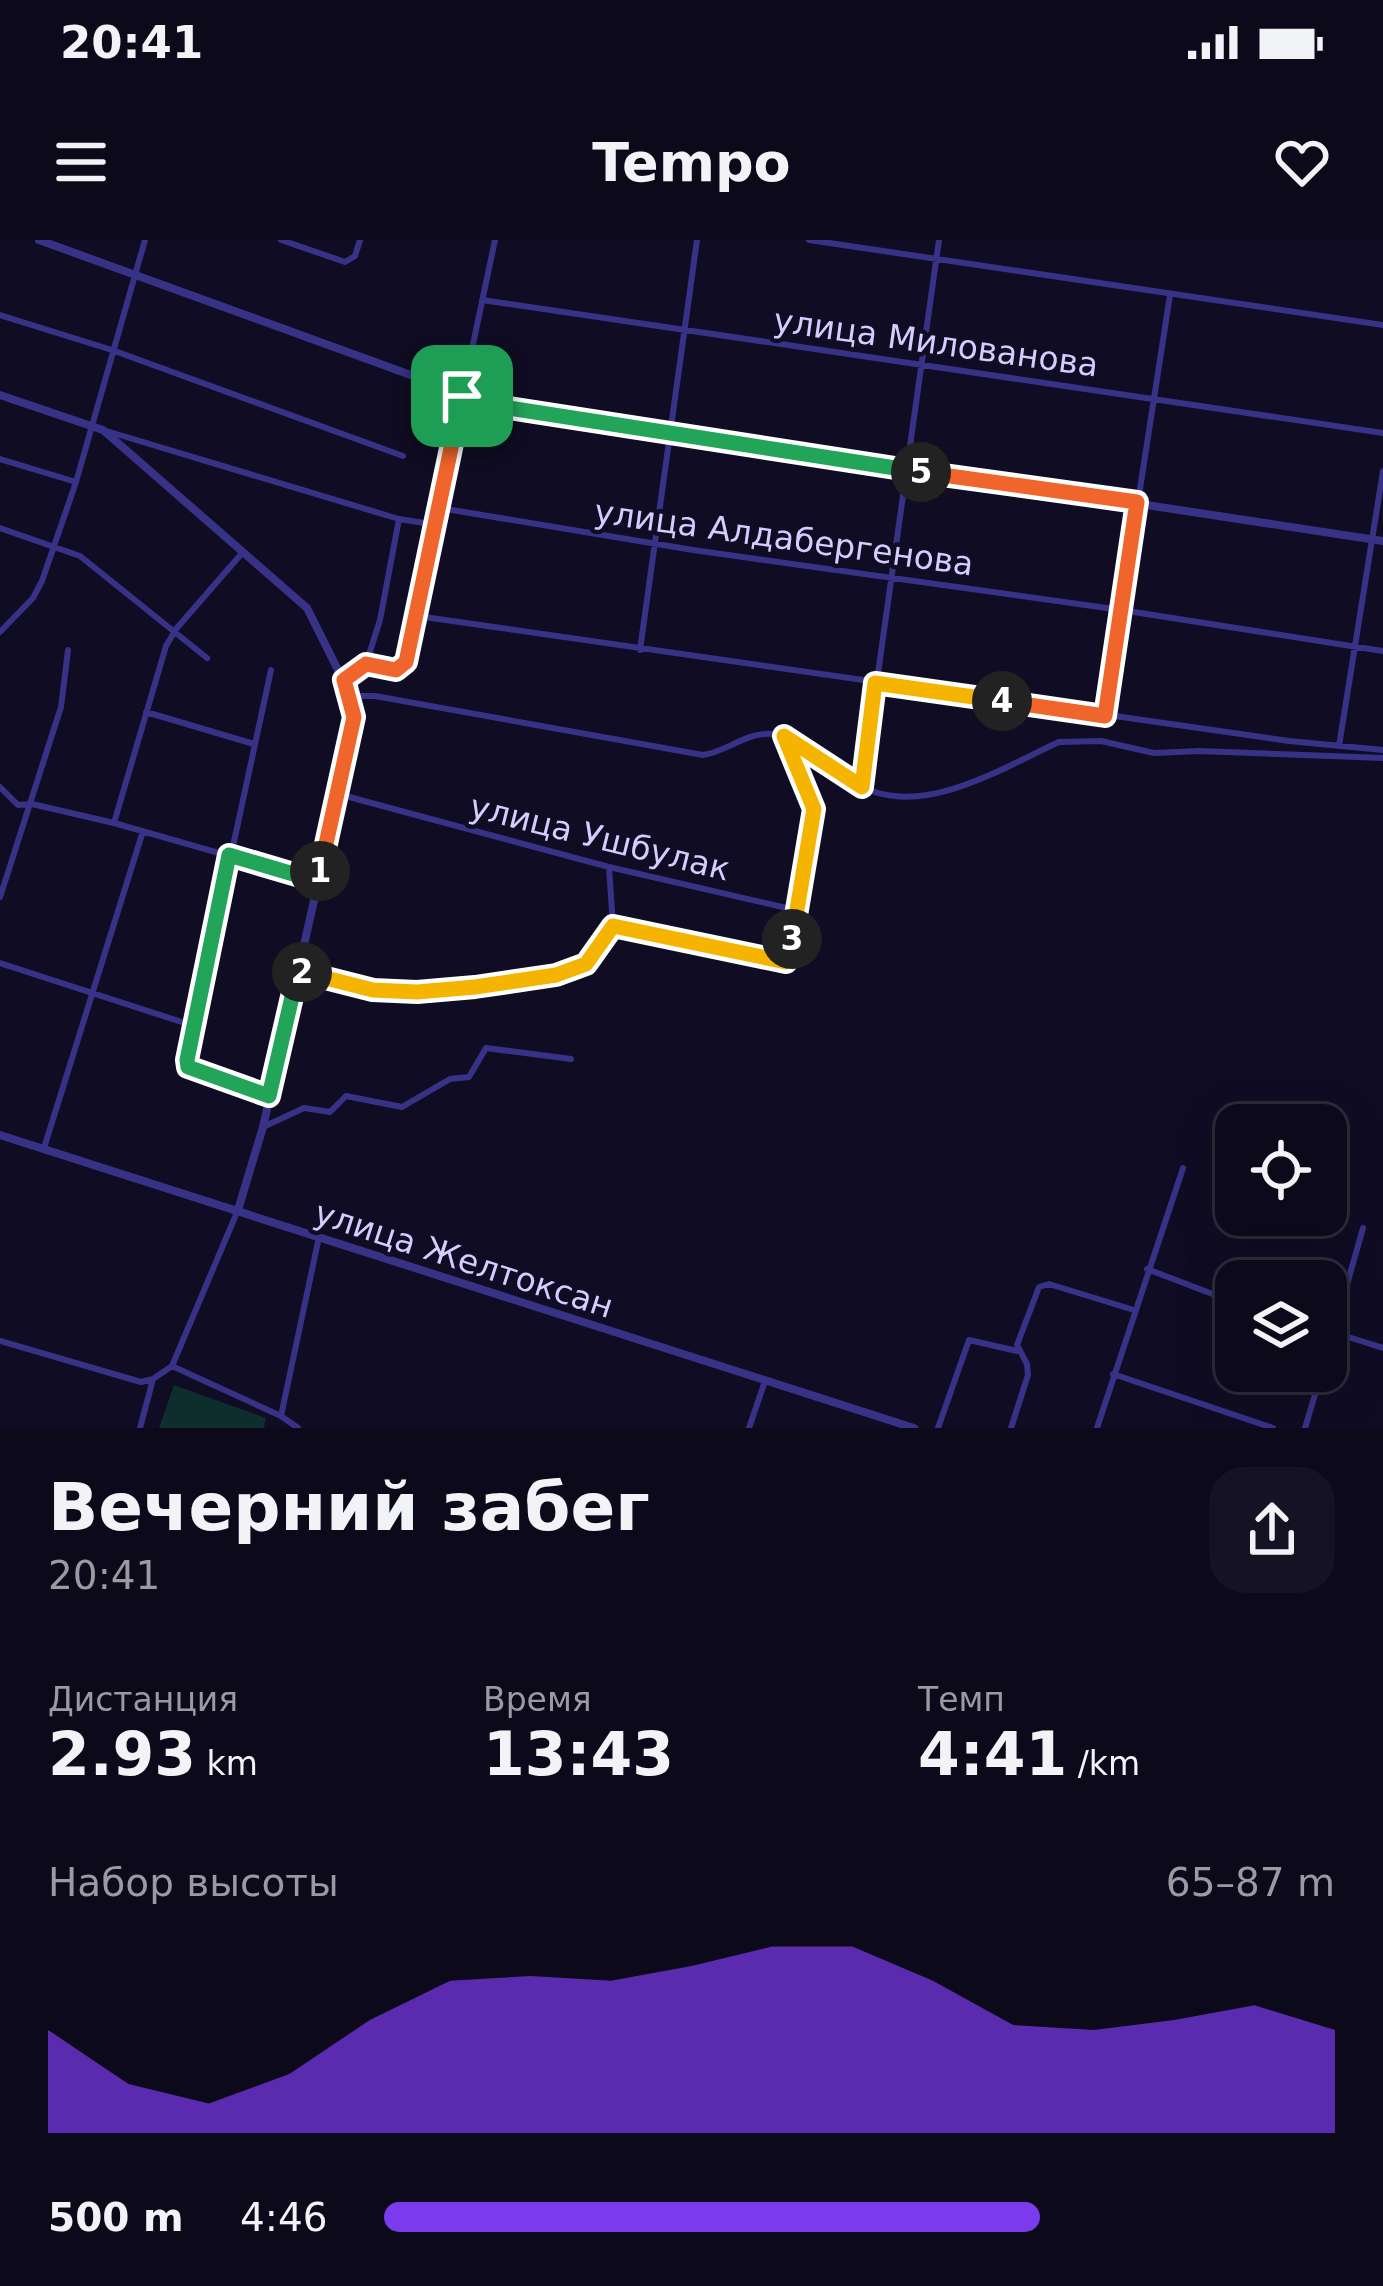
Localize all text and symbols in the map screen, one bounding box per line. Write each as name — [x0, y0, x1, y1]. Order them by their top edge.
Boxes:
text: 20:41 — [60, 16, 203, 69]
icon: menu — [48, 129, 114, 195]
icon: heart — [1269, 129, 1335, 195]
text: Tempo — [592, 131, 791, 194]
street label: улица Милованова — [771, 300, 1101, 385]
pin — [411, 345, 513, 447]
icon: arrive — [429, 363, 495, 429]
pin: 5 — [891, 442, 951, 502]
text: 5 — [910, 452, 932, 491]
street label: улица Алдабергенова — [592, 492, 976, 583]
pin: 4 — [972, 671, 1032, 731]
text: 4 — [991, 681, 1013, 720]
street label: улица Ушбулак — [466, 786, 734, 889]
pin: 1 — [290, 841, 350, 901]
text: 1 — [309, 851, 331, 890]
pin: 3 — [762, 909, 822, 969]
text: 3 — [781, 919, 803, 958]
pin: 2 — [272, 942, 332, 1002]
text: 2 — [291, 952, 313, 991]
map controls — [1215, 1104, 1347, 1392]
button: locate — [1215, 1104, 1347, 1236]
street label: улица Желтоксан — [310, 1193, 618, 1326]
button: layers — [1215, 1260, 1347, 1392]
button: share — [1209, 1467, 1335, 1593]
text: Вечерний забег — [48, 1469, 650, 1546]
text: 20:41 — [48, 1553, 160, 1598]
text: Дистанция — [48, 1680, 238, 1719]
text: Время — [483, 1680, 592, 1719]
text: Темп — [918, 1680, 1005, 1719]
text: 2.93 — [48, 1719, 196, 1789]
text: 13:43 — [483, 1719, 674, 1789]
text: 4:41 — [918, 1719, 1067, 1789]
text: km — [196, 1744, 258, 1783]
text: /km — [1067, 1744, 1140, 1783]
text: Набор высоты — [48, 1860, 339, 1905]
text: 65–87 m — [1166, 1860, 1335, 1905]
text: 500 m — [48, 2195, 184, 2240]
text: 4:46 — [240, 2195, 328, 2240]

